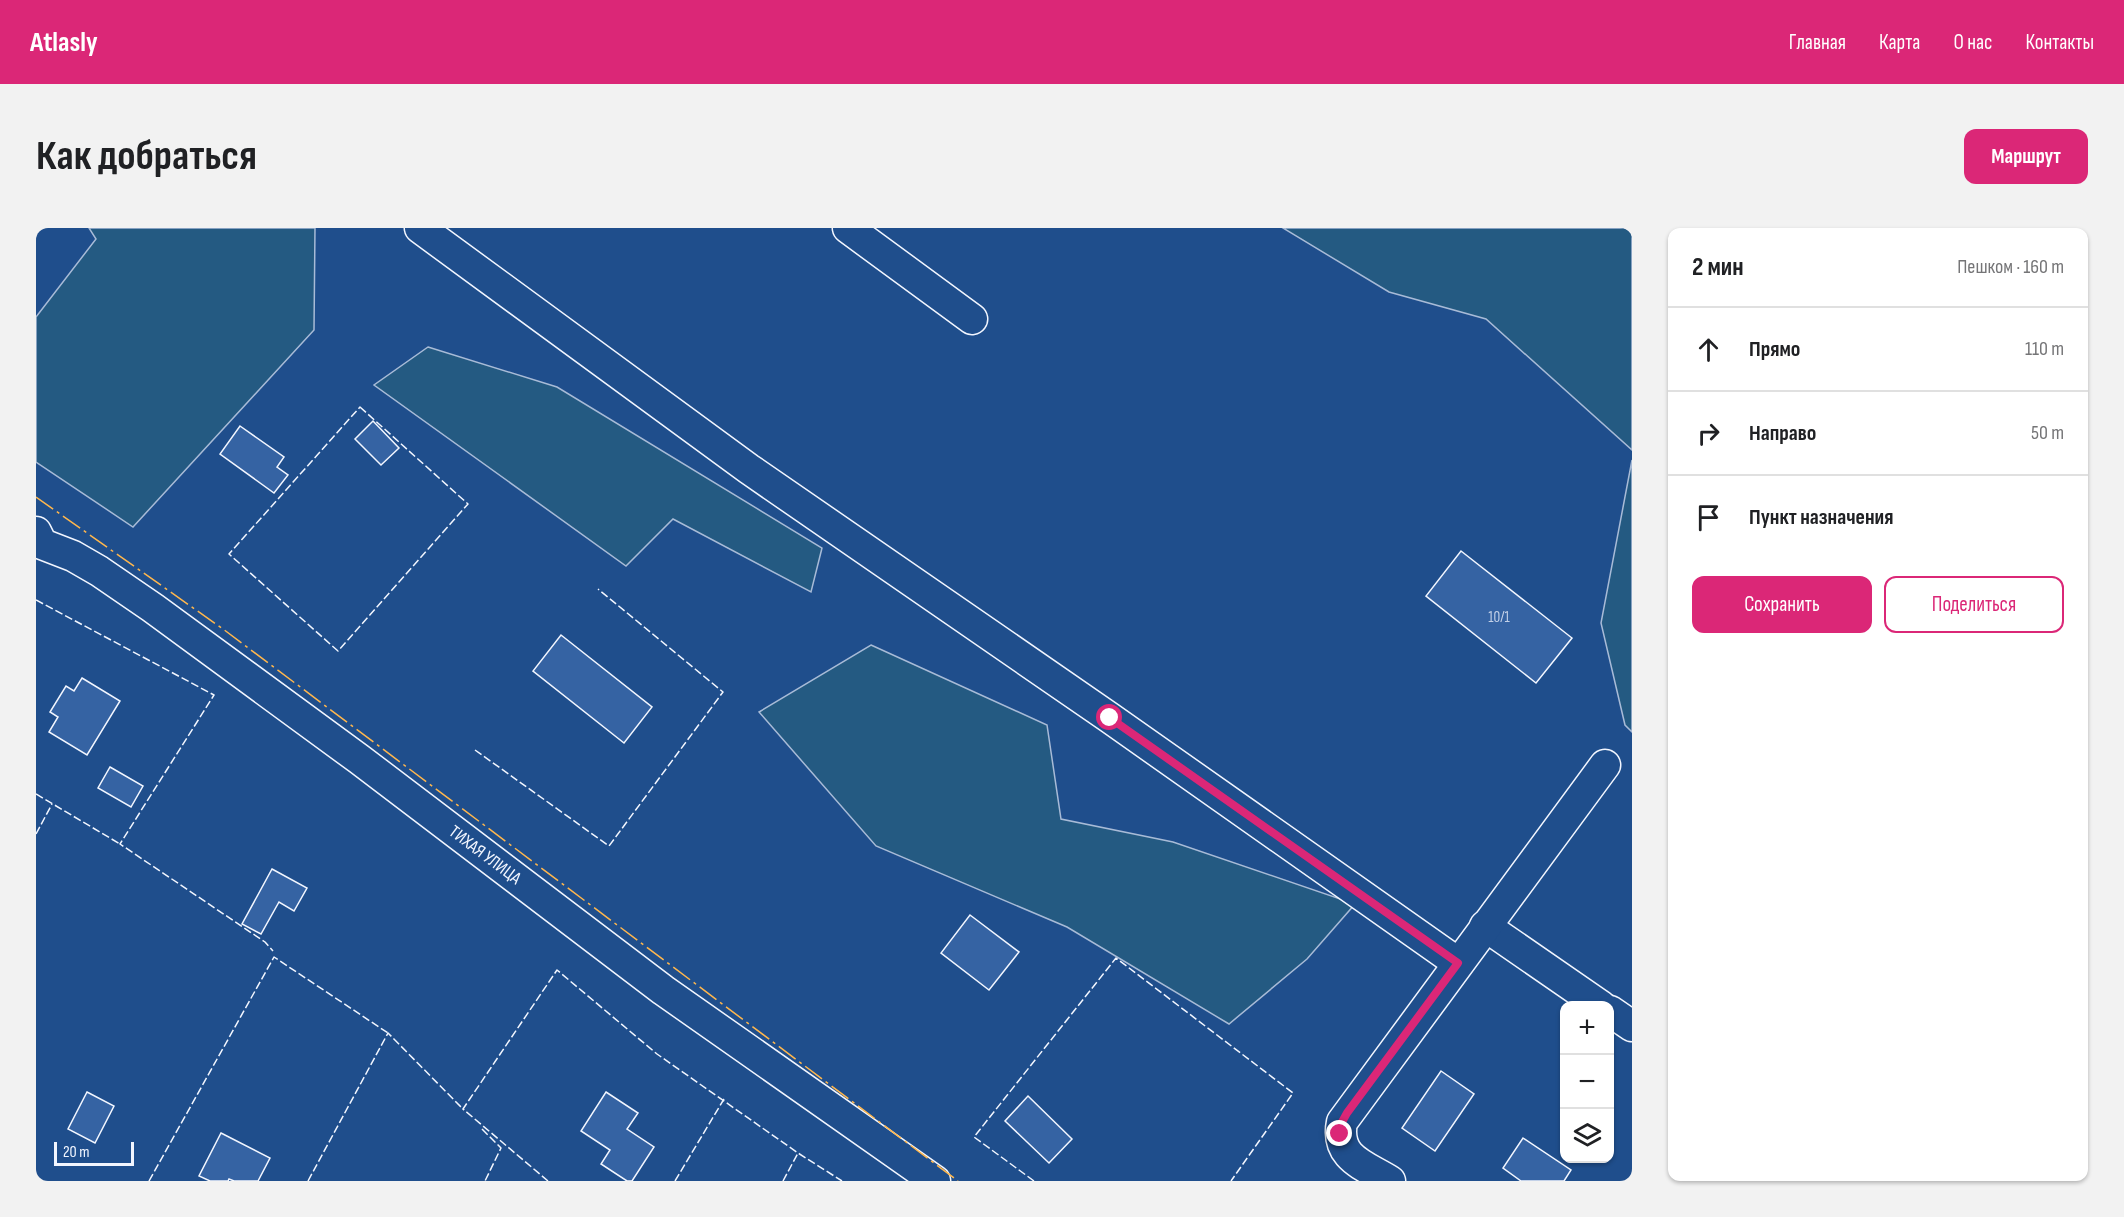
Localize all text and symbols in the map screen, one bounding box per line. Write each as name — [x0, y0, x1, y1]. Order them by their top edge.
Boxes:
text: Atlasly — [30, 26, 98, 59]
text: Главная — [1789, 30, 1846, 55]
text: Карта — [1879, 30, 1920, 55]
text: О нас — [1953, 30, 1992, 55]
text: Контакты — [2025, 30, 2094, 55]
button: Маршрут — [1964, 129, 2088, 184]
text: Как добраться — [36, 131, 257, 182]
text: 2 мин — [1692, 252, 1744, 283]
text: Пешком · 160 m — [1957, 255, 2064, 279]
icon: ahead — [1692, 333, 1725, 366]
text: Прямо — [1749, 336, 1800, 363]
text: 110 m — [2025, 337, 2064, 361]
icon: right — [1692, 417, 1725, 450]
text: Направо — [1749, 420, 1816, 447]
text: 50 m — [2031, 421, 2064, 445]
icon: arrive — [1692, 501, 1725, 534]
text: Пункт назначения — [1749, 504, 1893, 531]
button: Сохранить — [1692, 576, 1872, 633]
button: Поделиться — [1884, 576, 2064, 633]
house number: 10/1 — [1488, 608, 1511, 627]
route start — [1096, 704, 1122, 730]
street label: ТИХАЯ УЛИЦА — [445, 821, 525, 889]
map controls — [1560, 1001, 1614, 1163]
button: + — [1560, 1001, 1614, 1055]
button: − — [1560, 1055, 1614, 1109]
button: layers — [1560, 1109, 1614, 1163]
route end — [1326, 1120, 1352, 1146]
scale bar — [54, 1139, 134, 1166]
text: 20 m — [63, 1143, 90, 1162]

